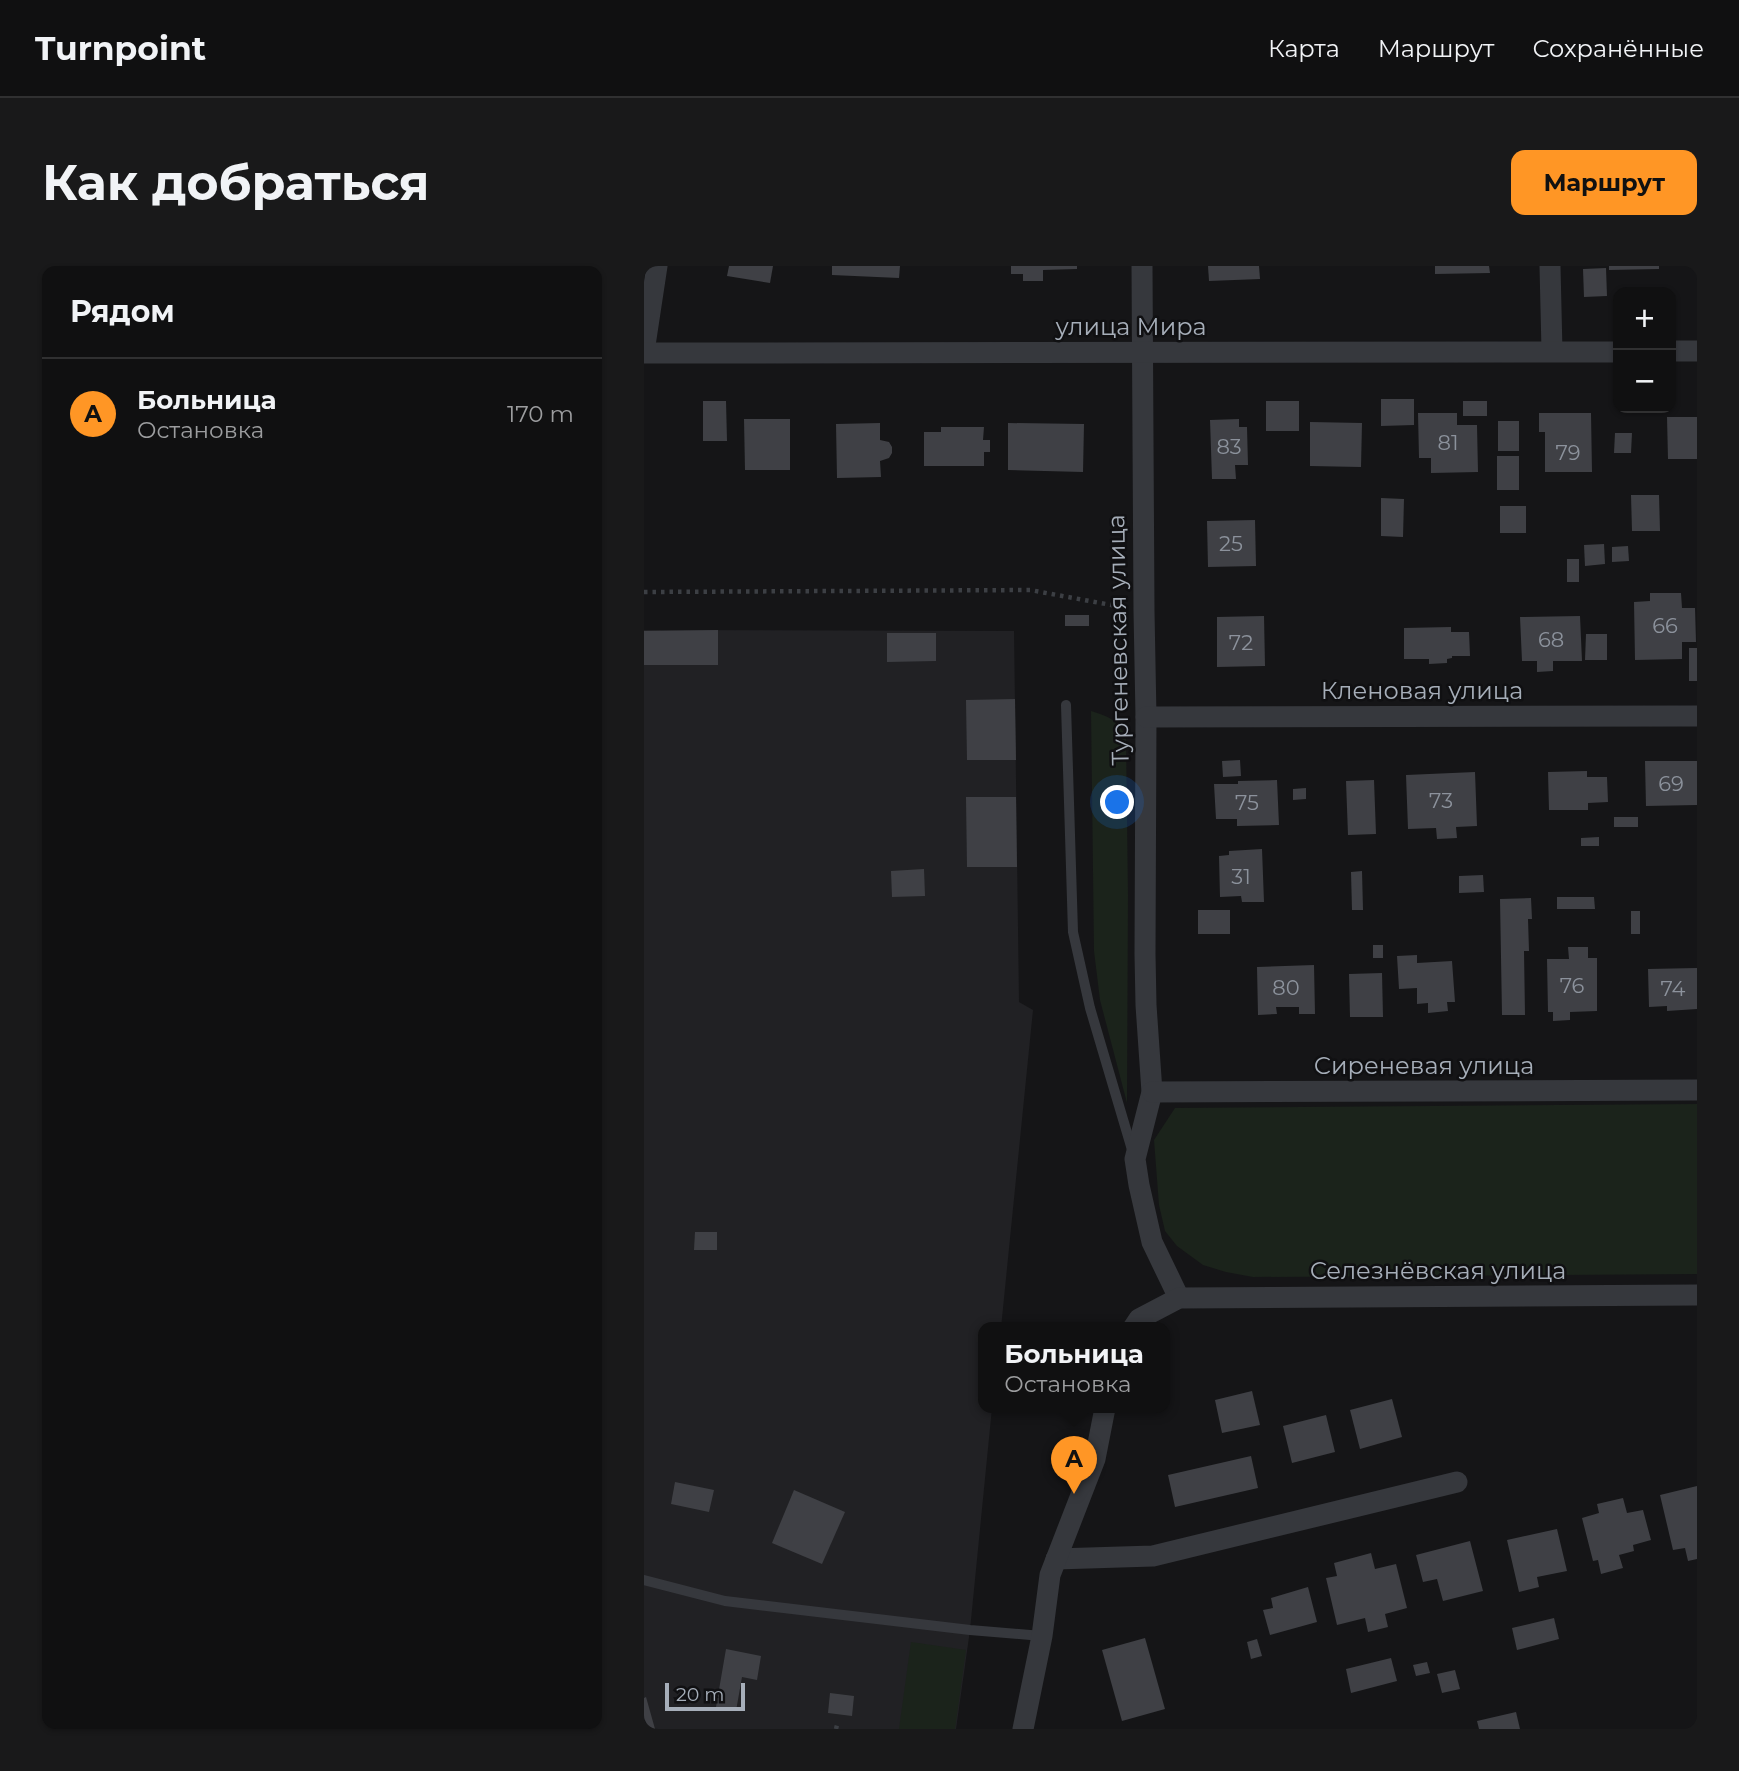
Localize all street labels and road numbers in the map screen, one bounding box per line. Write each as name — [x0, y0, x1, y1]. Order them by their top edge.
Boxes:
street label: улица Мира — [1054, 312, 1207, 341]
street label: Тургеневская улица — [1101, 514, 1135, 766]
street label: Кленовая улица — [1321, 676, 1523, 705]
street label: Сиреневая улица — [1314, 1051, 1534, 1080]
street label: Селезнёвская улица — [1310, 1256, 1566, 1285]

